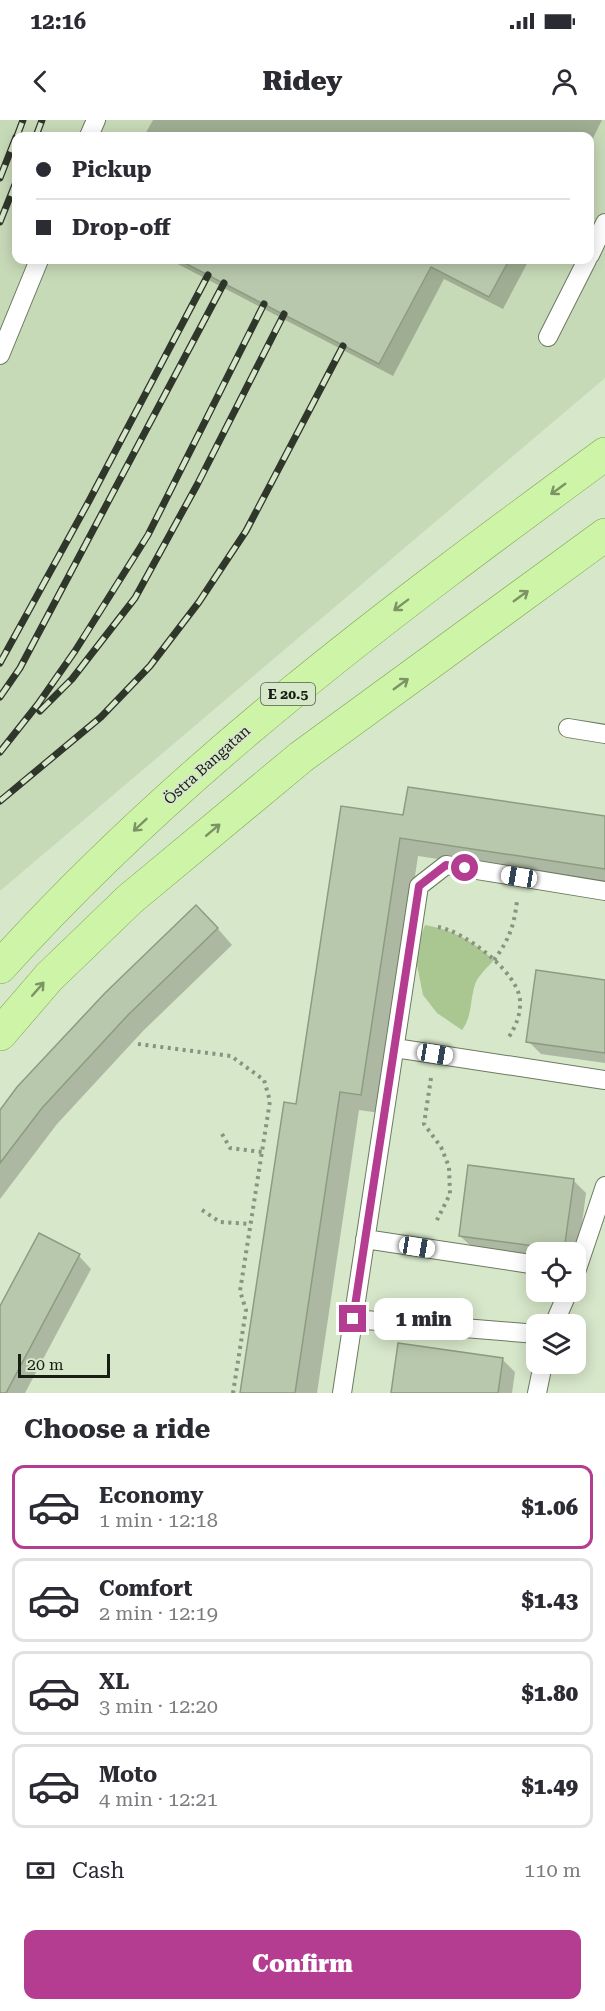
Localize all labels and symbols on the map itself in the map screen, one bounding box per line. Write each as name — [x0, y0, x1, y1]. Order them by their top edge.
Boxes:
one-way arrow — [550, 483, 566, 495]
one-way arrow — [513, 590, 529, 602]
one-way arrow — [393, 598, 409, 611]
one-way arrow — [393, 677, 409, 690]
road number: E 20.5 — [261, 683, 315, 705]
street label: Östra Bangatan — [160, 721, 254, 808]
one-way arrow — [133, 818, 148, 832]
one-way arrow — [205, 823, 220, 837]
route start — [451, 854, 478, 881]
car — [500, 865, 538, 889]
one-way arrow — [31, 982, 45, 997]
car — [416, 1042, 454, 1066]
car — [398, 1235, 436, 1259]
callout: 1 min — [374, 1298, 473, 1340]
route end — [339, 1305, 366, 1332]
scale bar — [18, 1351, 110, 1378]

